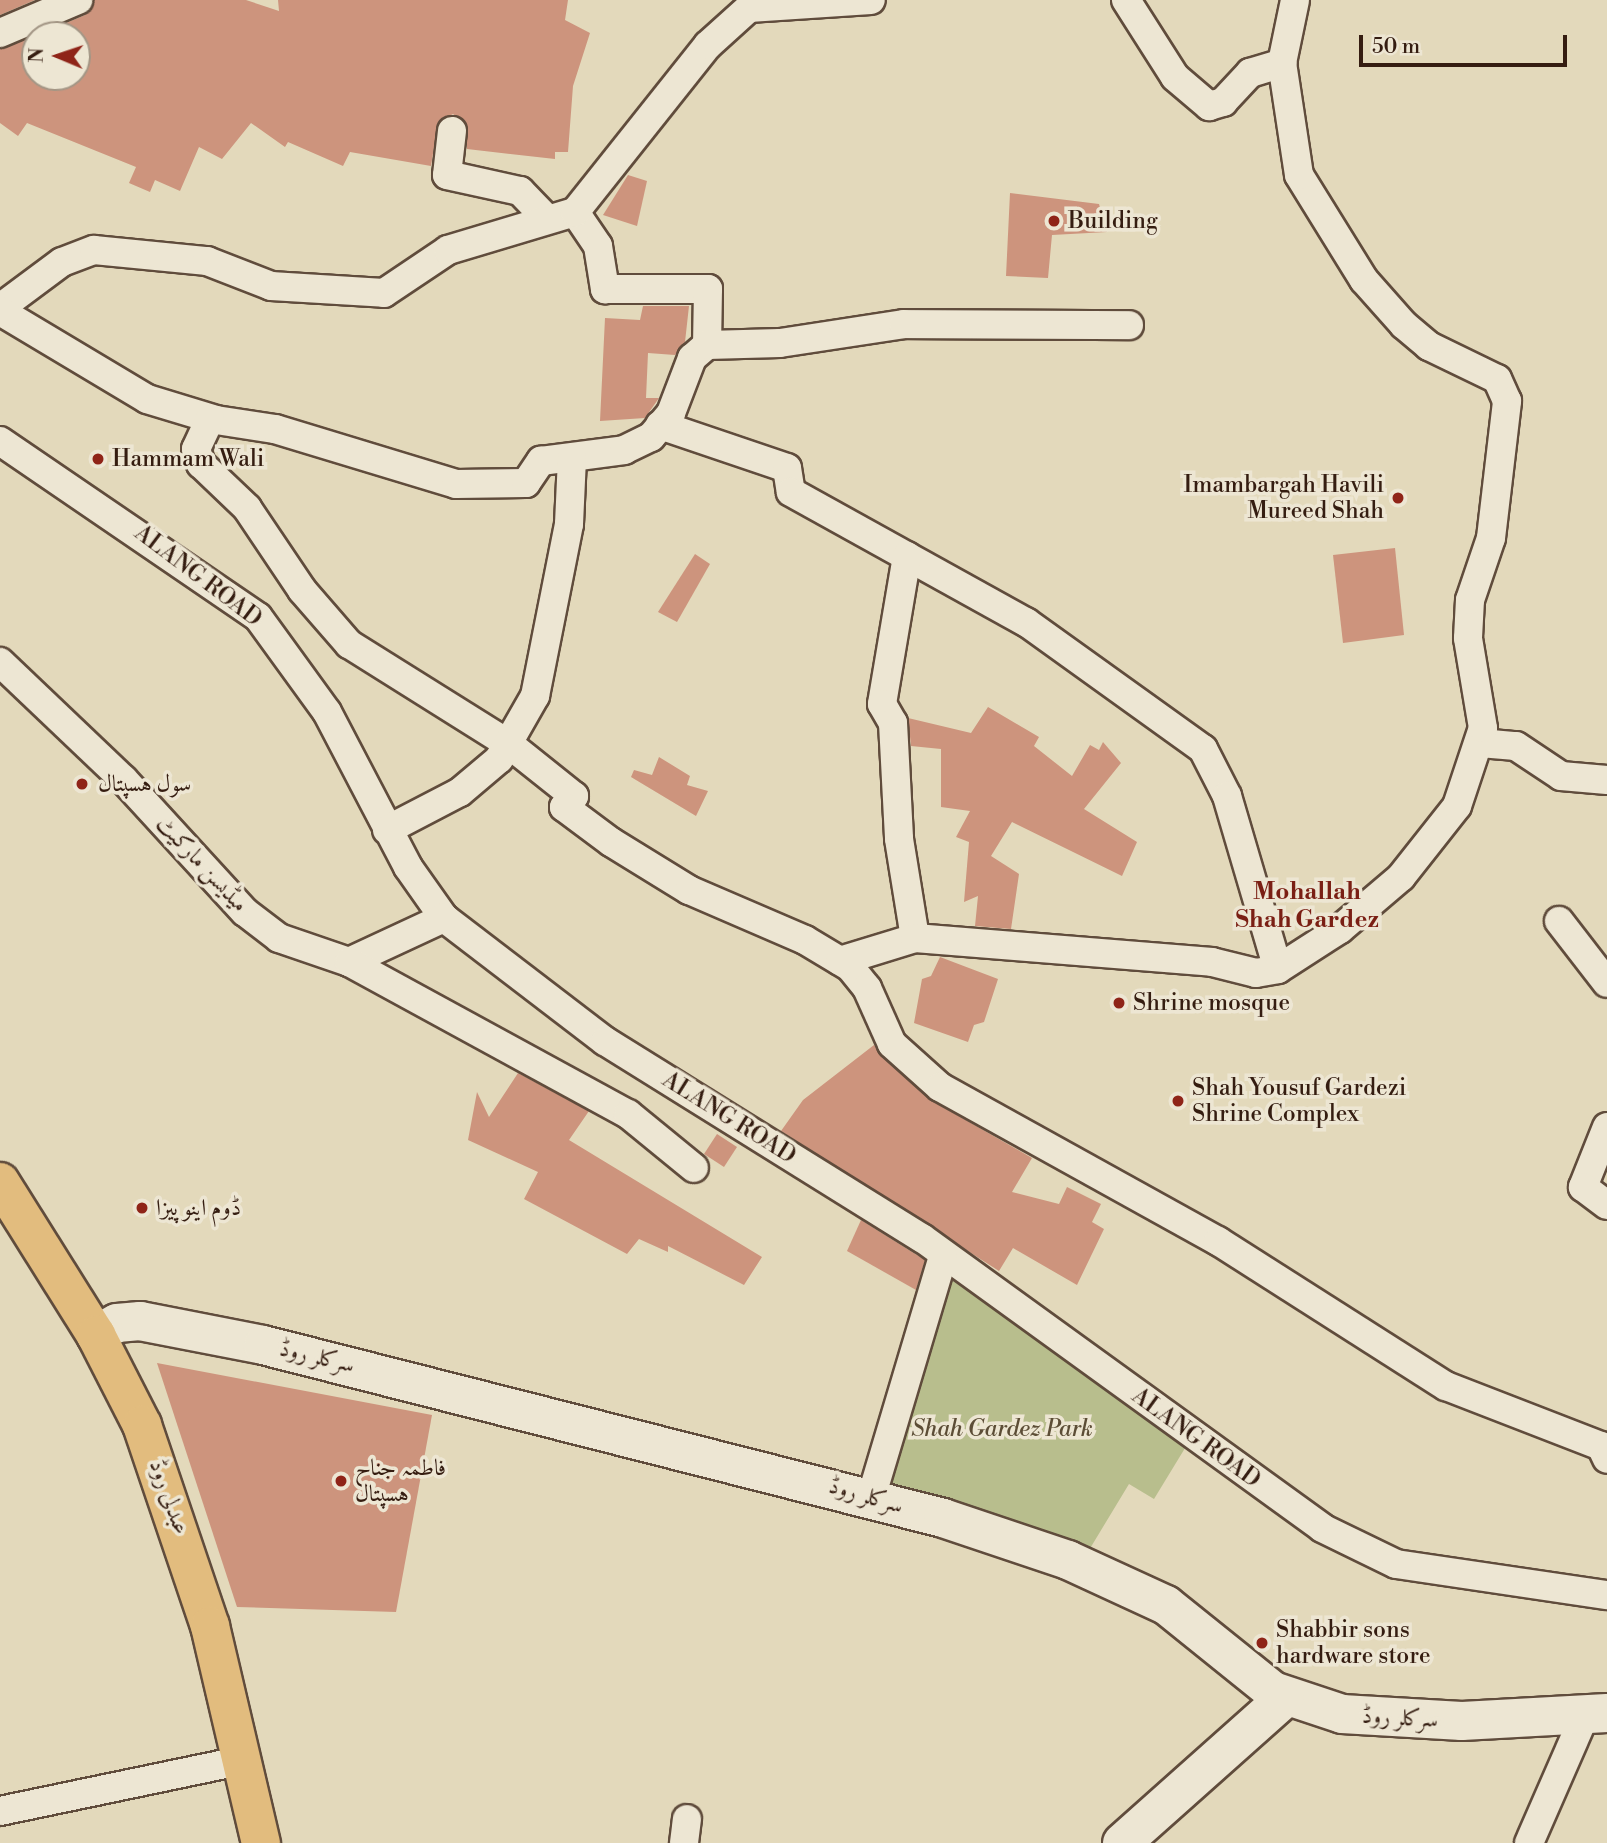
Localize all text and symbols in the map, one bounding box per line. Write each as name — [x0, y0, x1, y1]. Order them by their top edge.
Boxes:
north arrow — [21, 21, 91, 91]
scale bar — [1362, 21, 1570, 65]
text: 50 m — [1372, 34, 1420, 60]
text: N — [25, 47, 49, 63]
place label: Building — [1068, 207, 1158, 235]
marker: Building — [1046, 213, 1062, 229]
place label: Hammam Wali — [112, 445, 264, 473]
marker: Hammam Wali — [90, 451, 106, 467]
place label: Imambargah Havili Mureed Shah — [1184, 471, 1384, 525]
marker: Imambargah Havili Mureed Shah — [1390, 490, 1406, 506]
street label: ALANG ROAD — [129, 519, 267, 633]
place label: سول ہسپتال — [98, 770, 191, 798]
marker: سول ہسپتال — [72, 774, 92, 794]
street label: میڈیسن مارکیٹ — [150, 810, 254, 918]
district label: Mohallah Shah Gardez — [1235, 879, 1379, 935]
place label: Shrine mosque — [1133, 989, 1290, 1017]
marker: Shrine mosque — [1111, 995, 1127, 1011]
street label: ALANG ROAD — [657, 1066, 801, 1170]
place label: Shah Yousuf Gardezi Shrine Complex — [1192, 1074, 1406, 1128]
marker: Shah Yousuf Gardezi Shrine Complex — [1170, 1093, 1186, 1109]
place label: ڈوم اینو پیزا — [156, 1194, 241, 1222]
marker: ڈوم اینو پیزا — [134, 1200, 150, 1216]
street label: سرکلر روڈ — [277, 1335, 357, 1379]
street label: ALANG ROAD — [1126, 1382, 1266, 1494]
park label: Shah Gardez Park — [911, 1415, 1093, 1443]
place label: فاطمہ جناح ہسپتال — [355, 1454, 446, 1508]
street label: عبدلی روڈ — [143, 1456, 195, 1538]
street label: سرکلر روڈ — [825, 1472, 907, 1520]
marker: فاطمہ جناح ہسپتال — [333, 1473, 349, 1489]
place label: Shabbir sons hardware store — [1276, 1616, 1431, 1670]
marker: Shabbir sons hardware store — [1254, 1635, 1270, 1651]
street label: سرکلر روڈ — [1361, 1702, 1439, 1734]

